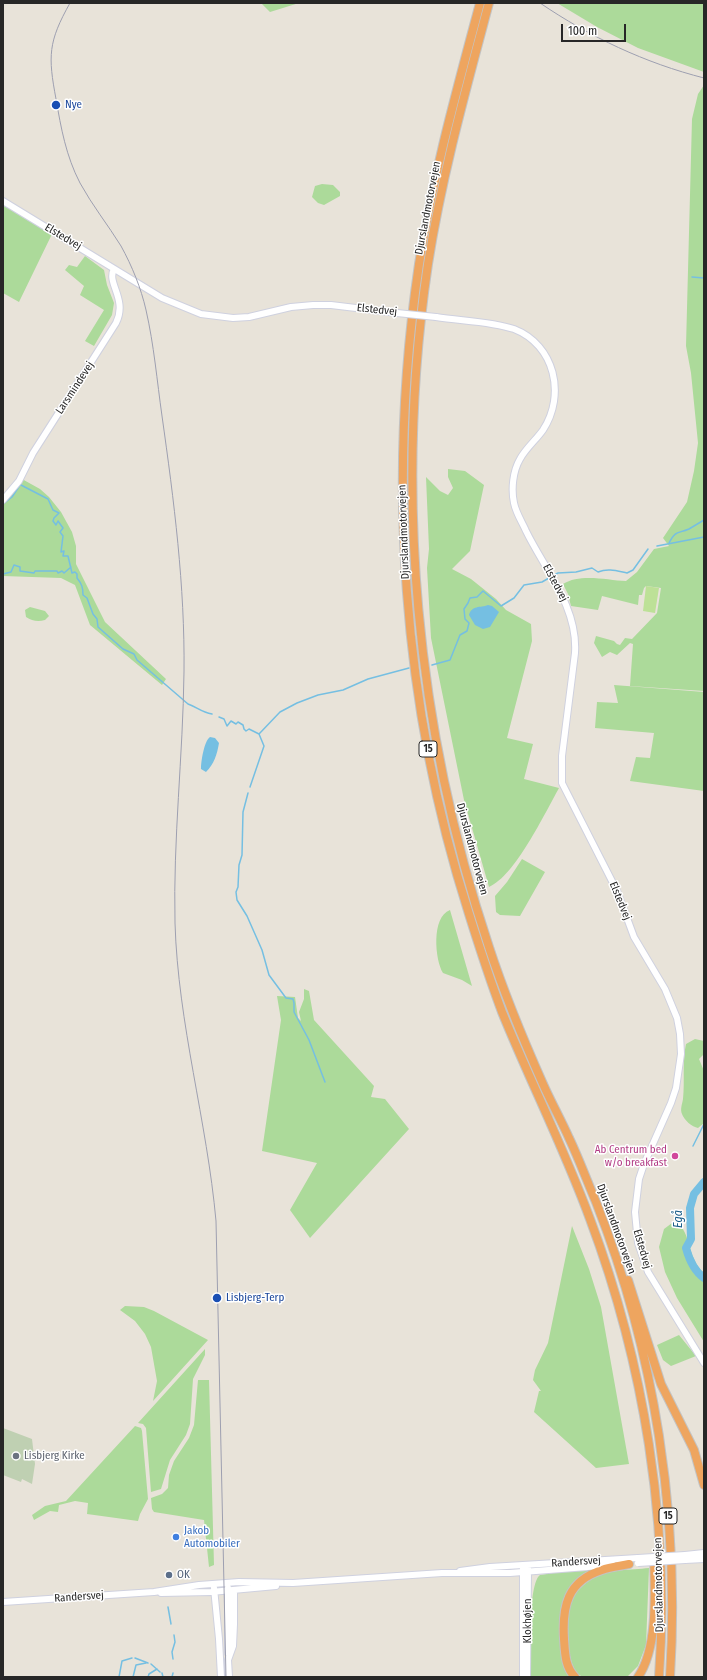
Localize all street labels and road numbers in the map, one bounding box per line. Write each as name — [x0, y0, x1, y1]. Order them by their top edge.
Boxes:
street label: Djurslandmotorvejen — [412, 160, 444, 256]
street label: Elstedvej — [42, 221, 84, 253]
street label: Elstedvej — [356, 301, 398, 319]
street label: Larsmindevej — [53, 359, 97, 417]
street label: Djurslandmotorvejen — [396, 484, 412, 580]
street label: Elstedvej — [540, 562, 570, 604]
road number: 15 — [419, 741, 437, 757]
street label: Djurslandmotorvejen — [453, 801, 491, 897]
street label: Elstedvej — [606, 880, 634, 922]
street label: Djurslandmotorvejen — [594, 1182, 638, 1276]
street label: Elstedvej — [630, 1228, 654, 1270]
road number: 15 — [659, 1508, 677, 1524]
street label: Djurslandmotorvejen — [652, 1537, 666, 1633]
street label: Randersvej — [551, 1554, 601, 1570]
street label: Randersvej — [54, 1589, 104, 1605]
street label: Klokhøjen — [521, 1598, 535, 1644]

